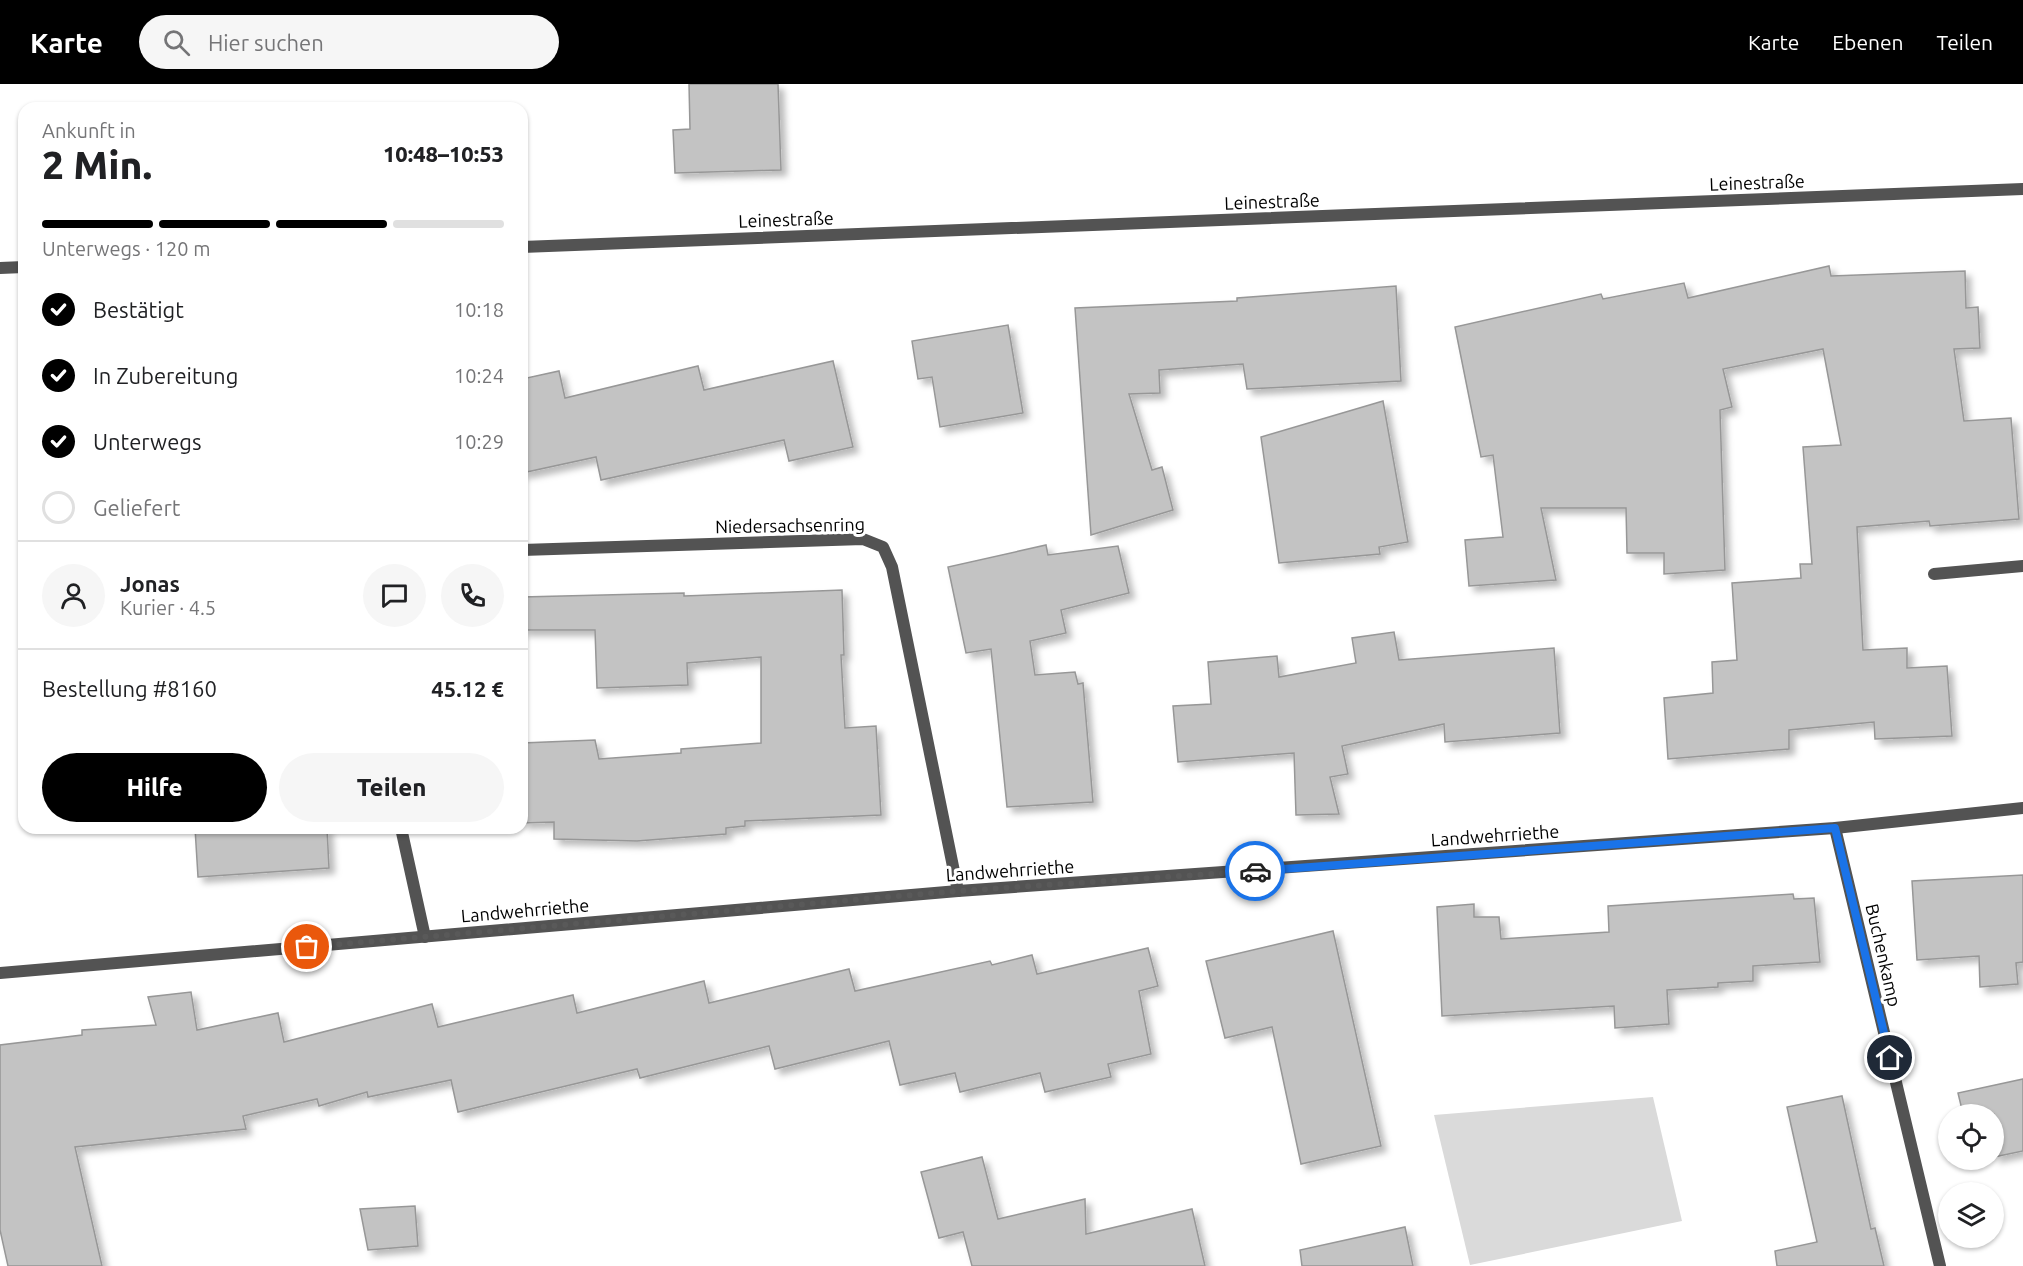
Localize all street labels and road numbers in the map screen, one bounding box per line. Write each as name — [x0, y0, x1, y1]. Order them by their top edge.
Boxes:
street label: Leinestraße — [1709, 170, 1805, 194]
street label: Leinestraße — [1224, 189, 1320, 213]
street label: Leinestraße — [738, 207, 834, 231]
street label: Niedersachsenring — [715, 514, 865, 536]
street label: Landwehrriethe — [1430, 821, 1560, 849]
street label: Landwehrriethe — [945, 856, 1075, 884]
street label: Landwehrriethe — [460, 894, 590, 926]
street label: Buchenkamp — [1862, 902, 1906, 1008]

